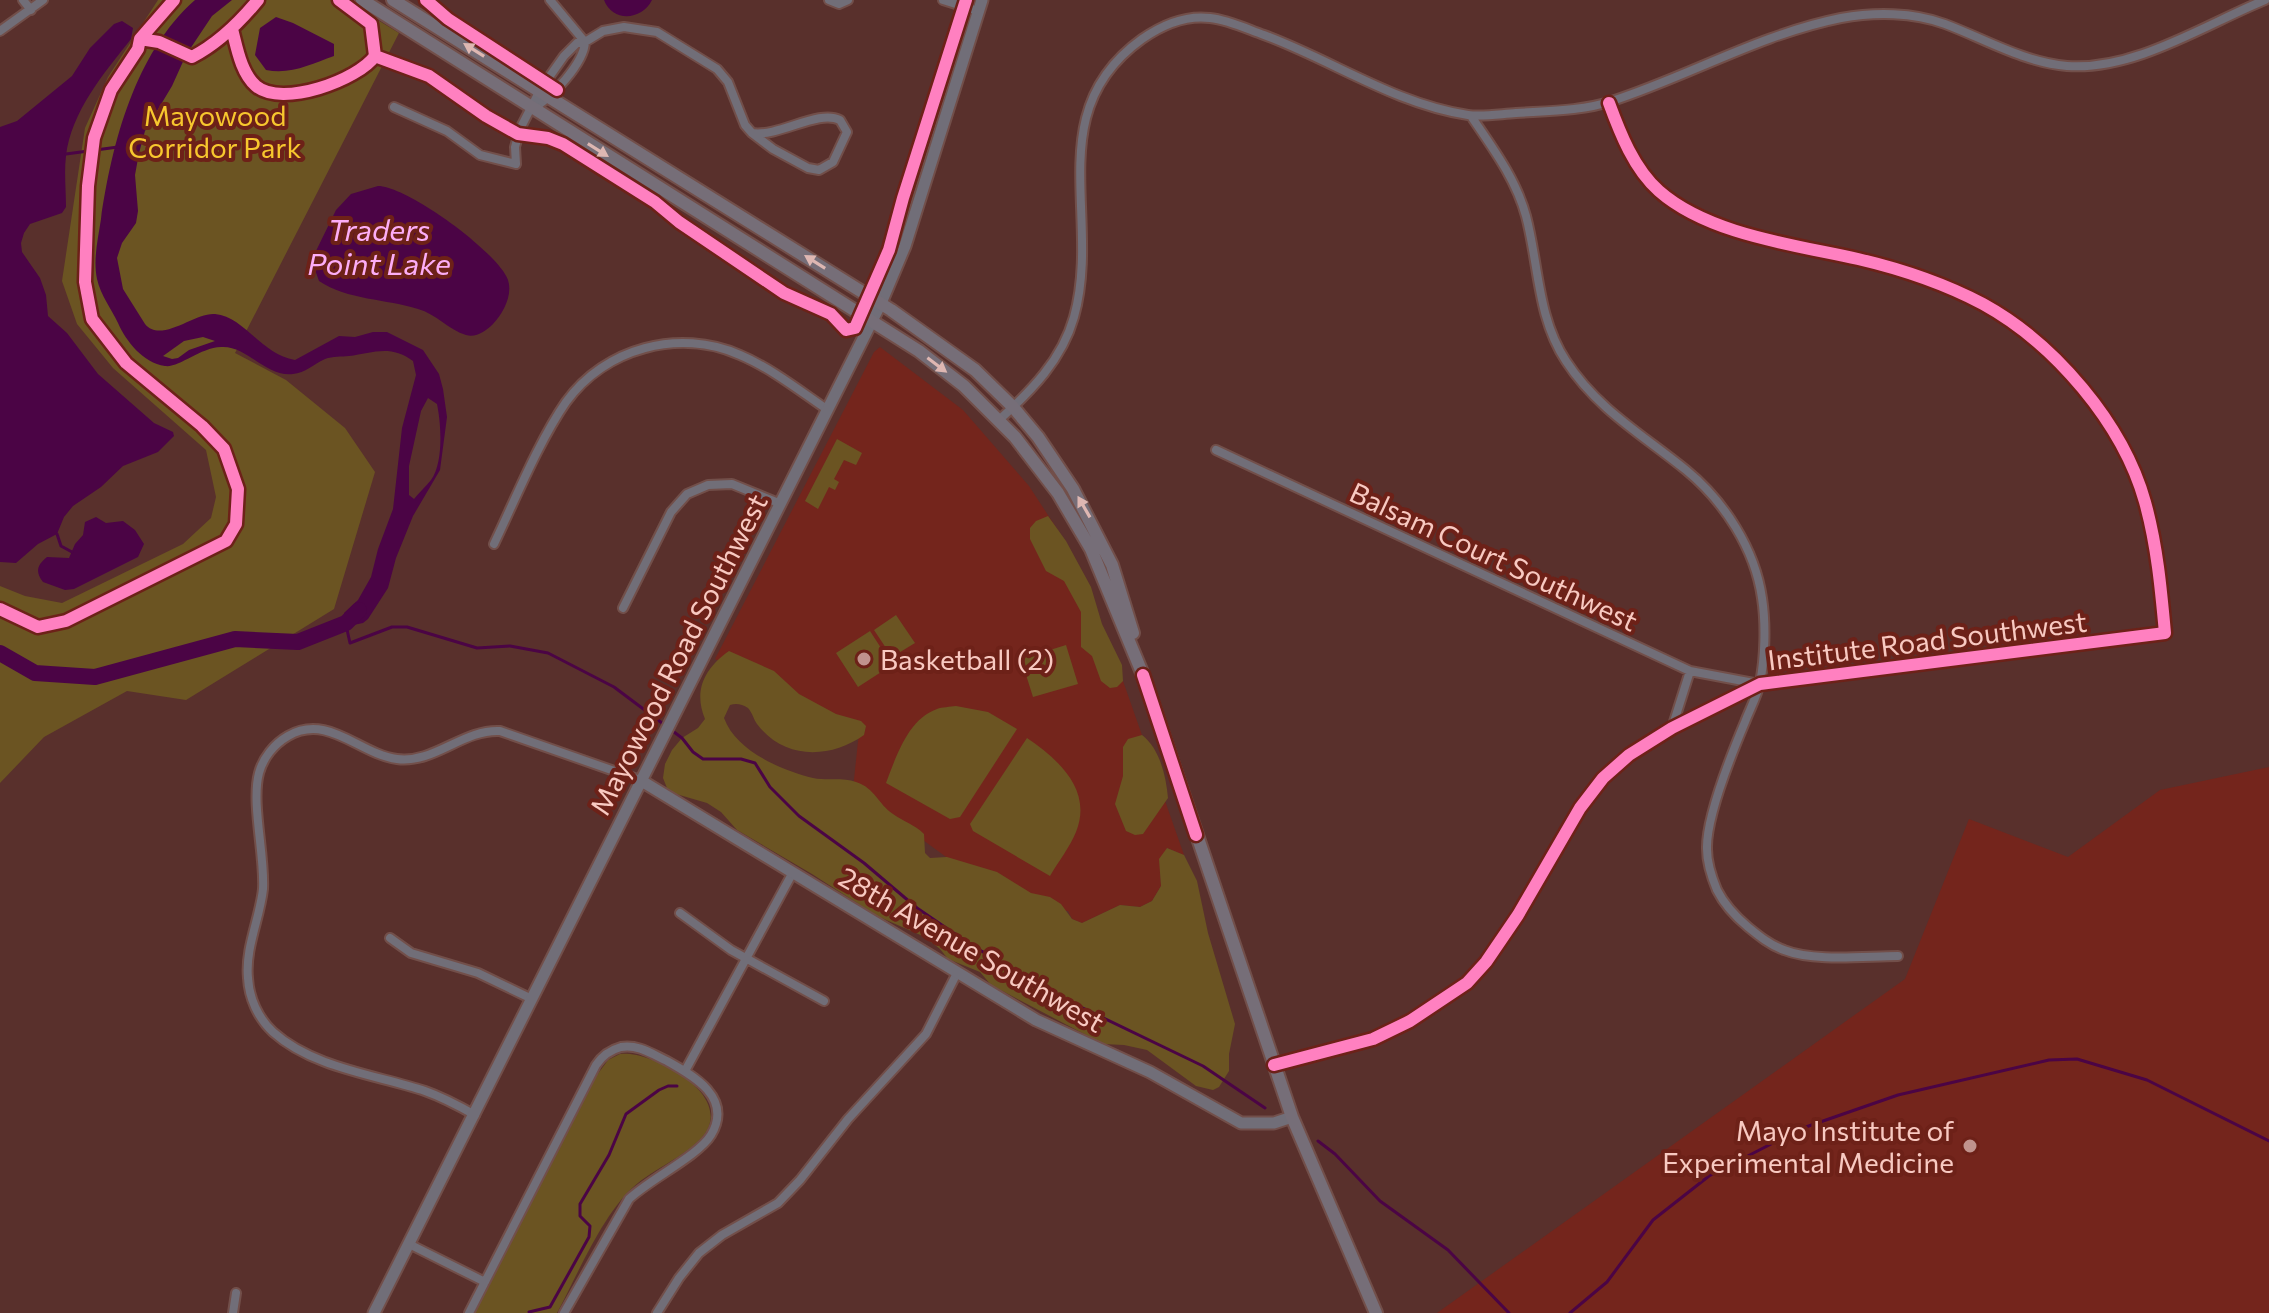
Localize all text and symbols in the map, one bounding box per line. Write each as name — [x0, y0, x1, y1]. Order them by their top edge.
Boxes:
one-way arrow — [463, 43, 485, 57]
park label: Mayowood Corridor Park — [128, 98, 302, 164]
one-way arrow — [587, 142, 609, 156]
water label: Traders Point Lake — [307, 210, 451, 281]
one-way arrow — [804, 256, 826, 270]
one-way arrow — [927, 356, 947, 372]
street label: Balsam Court Southwest — [1345, 474, 1643, 638]
street label: Mayowood Road Southwest — [582, 488, 774, 820]
one-way arrow — [1077, 496, 1091, 518]
street label: Institute Road Southwest — [1765, 604, 2089, 676]
place label: Basketball (2) — [880, 642, 1054, 676]
marker: Basketball (2) — [855, 650, 873, 668]
street label: 28th Avenue Southwest — [833, 859, 1111, 1039]
place label: Mayo Institute of Experimental Medicine — [1662, 1113, 1954, 1179]
marker: Mayo Institute of Experimental Medicine — [1961, 1137, 1979, 1155]

